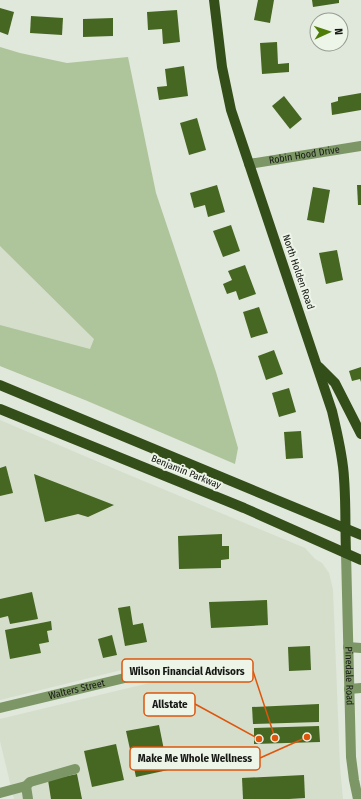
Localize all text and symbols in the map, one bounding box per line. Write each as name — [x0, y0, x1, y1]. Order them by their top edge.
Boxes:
north arrow — [309, 12, 349, 52]
text: N — [332, 28, 345, 35]
street label: Robin Hood Drive — [268, 143, 341, 167]
street label: North Holden Road — [280, 233, 316, 311]
street label: Benjamin Parkway — [149, 453, 223, 492]
street label: Pinedale Road — [342, 646, 356, 706]
callout: Wilson Financial Advisors — [122, 659, 253, 682]
text: Wilson Financial Advisors — [129, 665, 245, 678]
street label: Walters Street — [48, 677, 107, 702]
callout: Allstate — [144, 693, 195, 716]
text: Allstate — [151, 698, 188, 711]
callout: Make Me Whole Wellness — [130, 747, 260, 770]
text: Make Me Whole Wellness — [138, 752, 252, 765]

